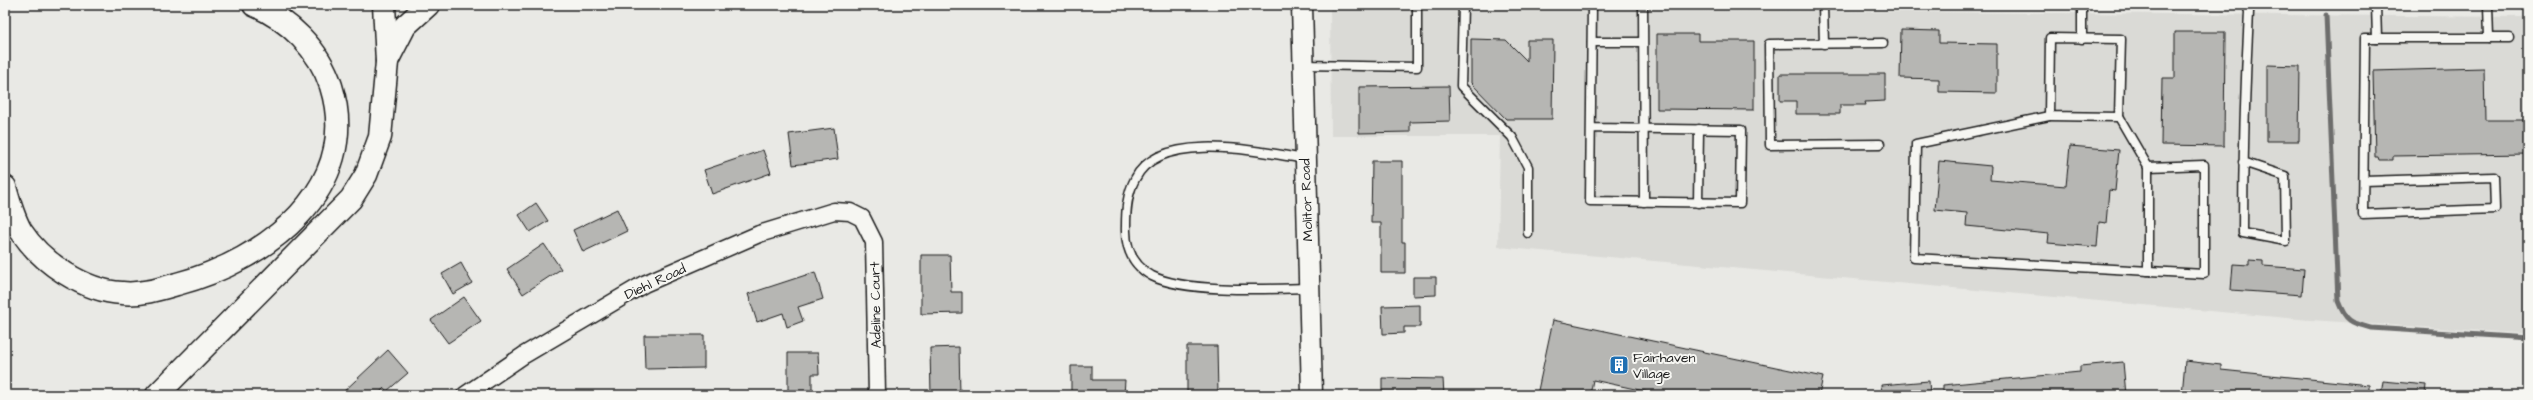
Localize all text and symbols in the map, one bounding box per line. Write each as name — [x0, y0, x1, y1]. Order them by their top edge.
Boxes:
street label: Molitor Road — [1296, 158, 1318, 242]
street label: Diehl Road — [621, 259, 689, 305]
street label: Adeline Court — [865, 261, 887, 348]
place label: Fairhaven Village — [1633, 348, 1696, 384]
building icon: Fairhaven Village — [1608, 354, 1630, 376]

